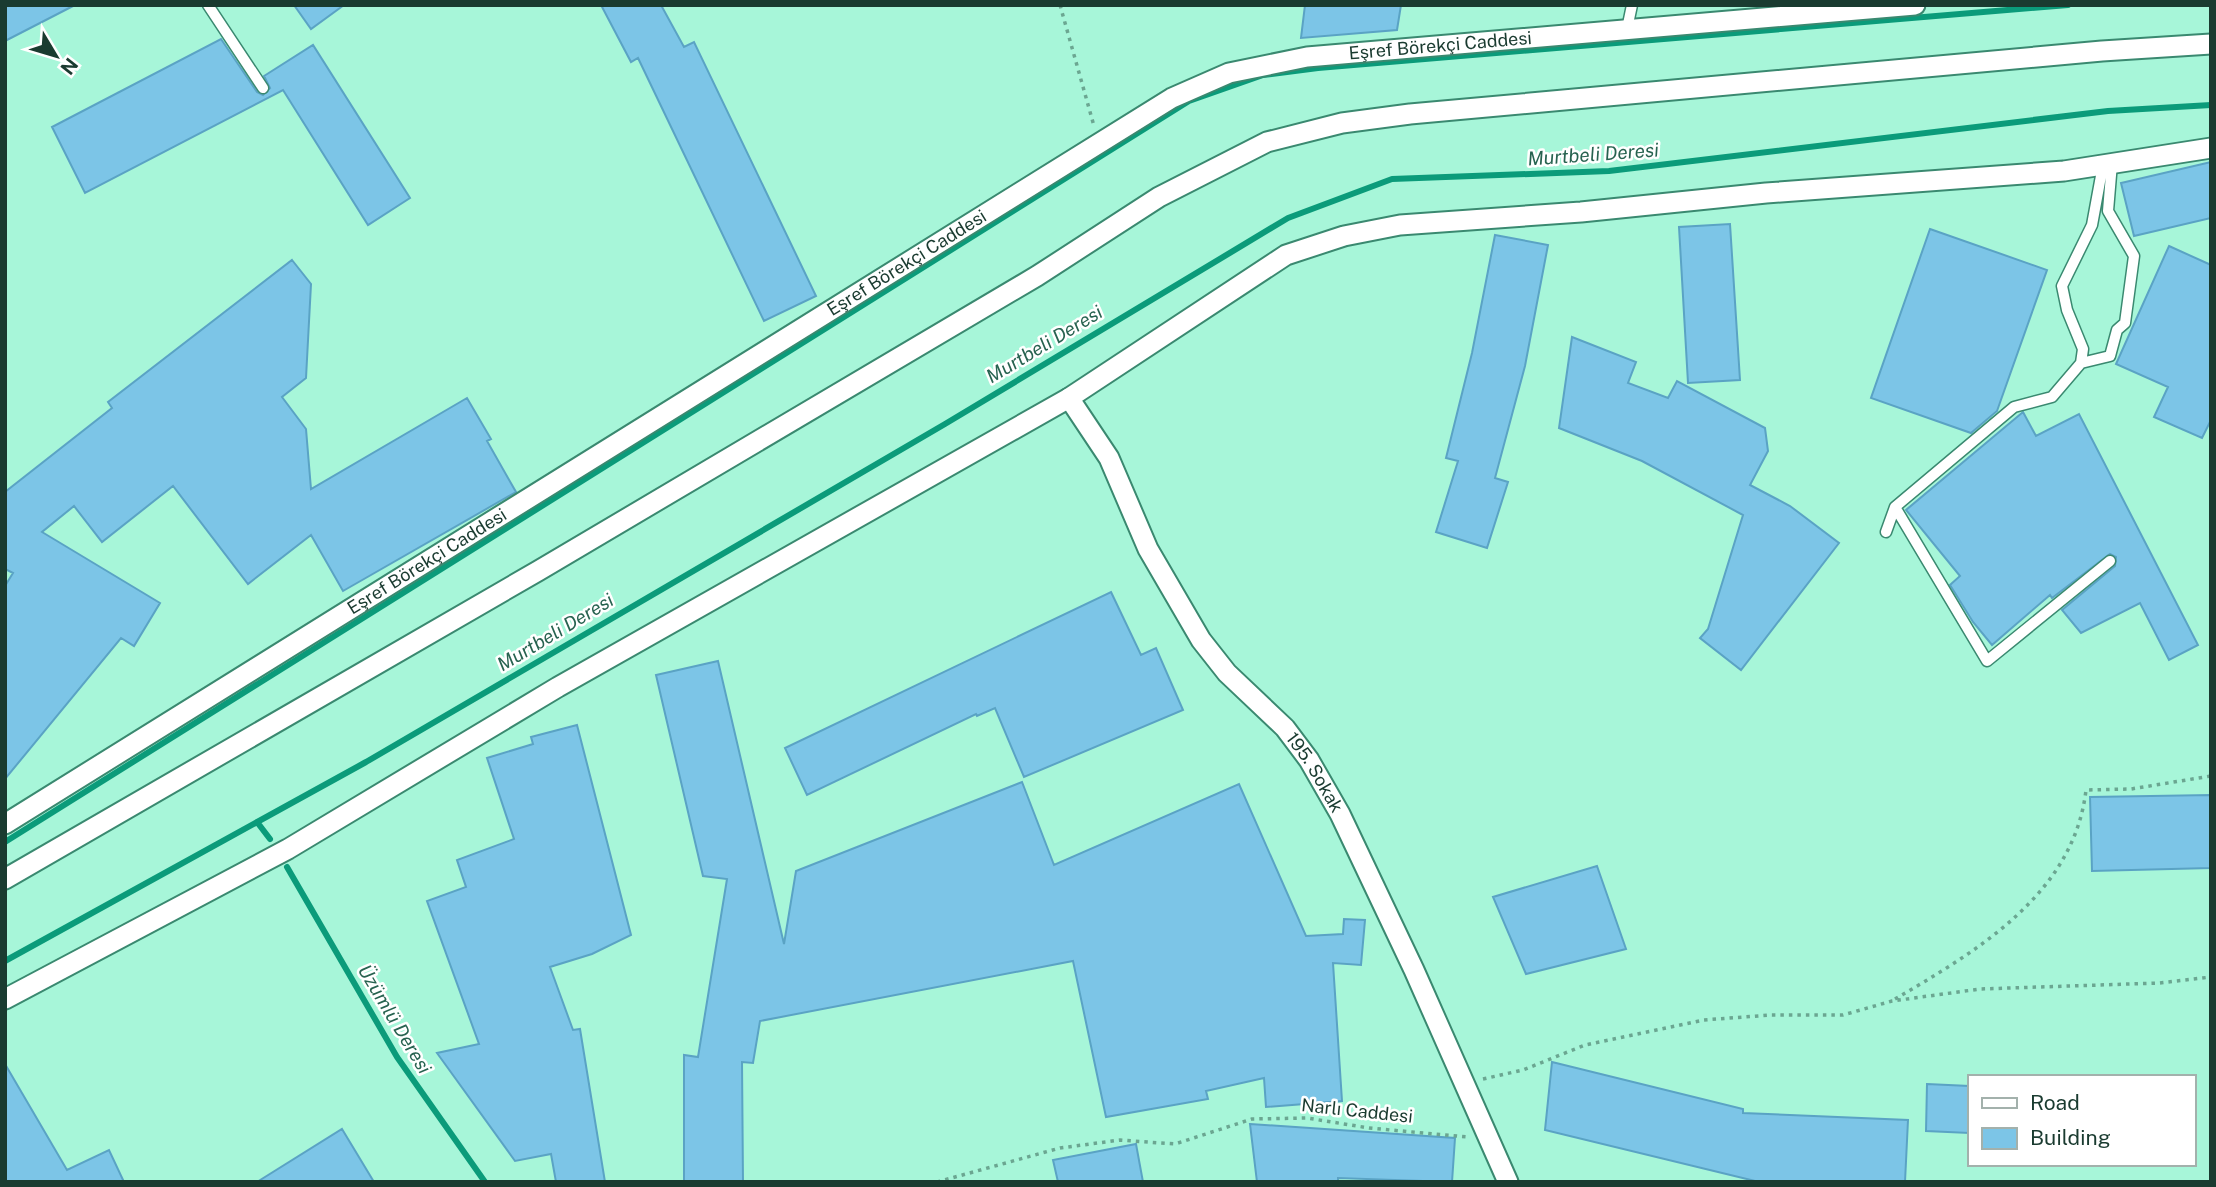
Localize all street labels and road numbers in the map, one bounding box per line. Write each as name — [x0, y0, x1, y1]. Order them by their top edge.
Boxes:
street label: Eşref Börekçi Caddesi — [1348, 27, 1533, 63]
street label: Eşref Börekçi Caddesi — [823, 205, 990, 320]
street label: Eşref Börekçi Caddesi — [343, 504, 510, 618]
street label: 195. Sokak — [1282, 728, 1348, 816]
street label: Narlı Caddesi — [1300, 1094, 1414, 1127]

